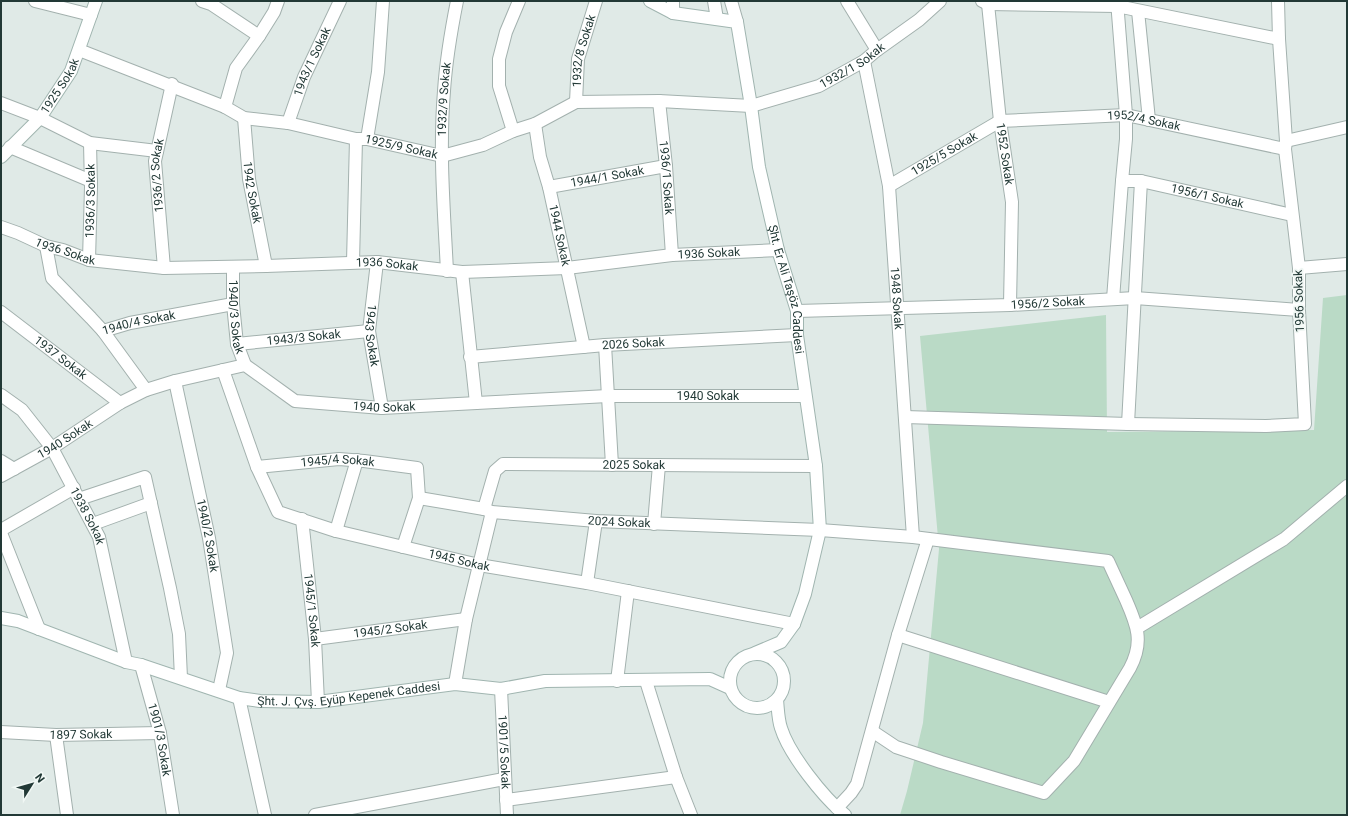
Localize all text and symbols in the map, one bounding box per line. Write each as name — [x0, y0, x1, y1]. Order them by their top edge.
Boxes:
street label: 1932/8 Sokak — [570, 12, 599, 88]
street label: 1943/1 Sokak — [291, 24, 334, 98]
street label: 1932/1 Sokak — [817, 39, 888, 91]
street label: 1925 Sokak — [38, 56, 82, 116]
street label: 1932/9 Sokak — [435, 60, 454, 136]
street label: 1952/4 Sokak — [1107, 108, 1183, 134]
street label: 1952 Sokak — [993, 122, 1017, 187]
street label: 1925/5 Sokak — [909, 128, 981, 178]
street label: 1925/9 Sokak — [363, 132, 440, 162]
street label: 1936/2 Sokak — [148, 136, 167, 213]
street label: 1936/1 Sokak — [656, 140, 676, 216]
street label: 1942 Sokak — [241, 161, 265, 226]
street label: 1936/3 Sokak — [83, 163, 98, 238]
street label: 1944/1 Sokak — [569, 163, 646, 190]
street label: 1956/1 Sokak — [1170, 181, 1246, 211]
street label: 1944 Sokak — [546, 203, 573, 268]
street label: Şht. Er Ali Taşöz Caddesi — [765, 223, 807, 355]
street label: 1936 Sokak — [33, 235, 97, 268]
street label: 1936 Sokak — [677, 245, 741, 262]
street label: 1936 Sokak — [356, 255, 420, 274]
street label: 1948 Sokak — [888, 267, 906, 331]
street label: 1956 Sokak — [1291, 269, 1307, 333]
street label: 1940/3 Sokak — [226, 280, 247, 357]
street label: 1956/2 Sokak — [1010, 294, 1086, 312]
street label: 1943 Sokak — [362, 304, 382, 368]
street label: 1940/4 Sokak — [101, 308, 177, 338]
street label: 1943/3 Sokak — [266, 327, 342, 348]
street label: 1937 Sokak — [31, 333, 90, 383]
street label: 2026 Sokak — [602, 335, 666, 352]
street label: 1940 Sokak — [676, 389, 740, 403]
street label: 1940 Sokak — [352, 399, 417, 415]
street label: 1940 Sokak — [35, 416, 96, 462]
street label: 1945/4 Sokak — [300, 452, 376, 470]
street label: 2025 Sokak — [602, 458, 666, 472]
street label: 1938 Sokak — [67, 485, 108, 547]
street label: 1940/2 Sokak — [194, 498, 221, 574]
street label: 2024 Sokak — [587, 513, 652, 530]
street label: 1945 Sokak — [427, 546, 492, 574]
street label: 1945/1 Sokak — [301, 573, 322, 649]
street label: 1945/2 Sokak — [353, 617, 429, 641]
street label: Şht. J. Çvş. Eyüp Kepenek Caddesi — [257, 679, 441, 709]
street label: 1901/3 Sokak — [145, 701, 174, 778]
street label: 1901/5 Sokak — [495, 714, 513, 790]
street label: 1897 Sokak — [49, 727, 113, 742]
north arrow — [12, 764, 52, 804]
text: N — [32, 771, 47, 785]

